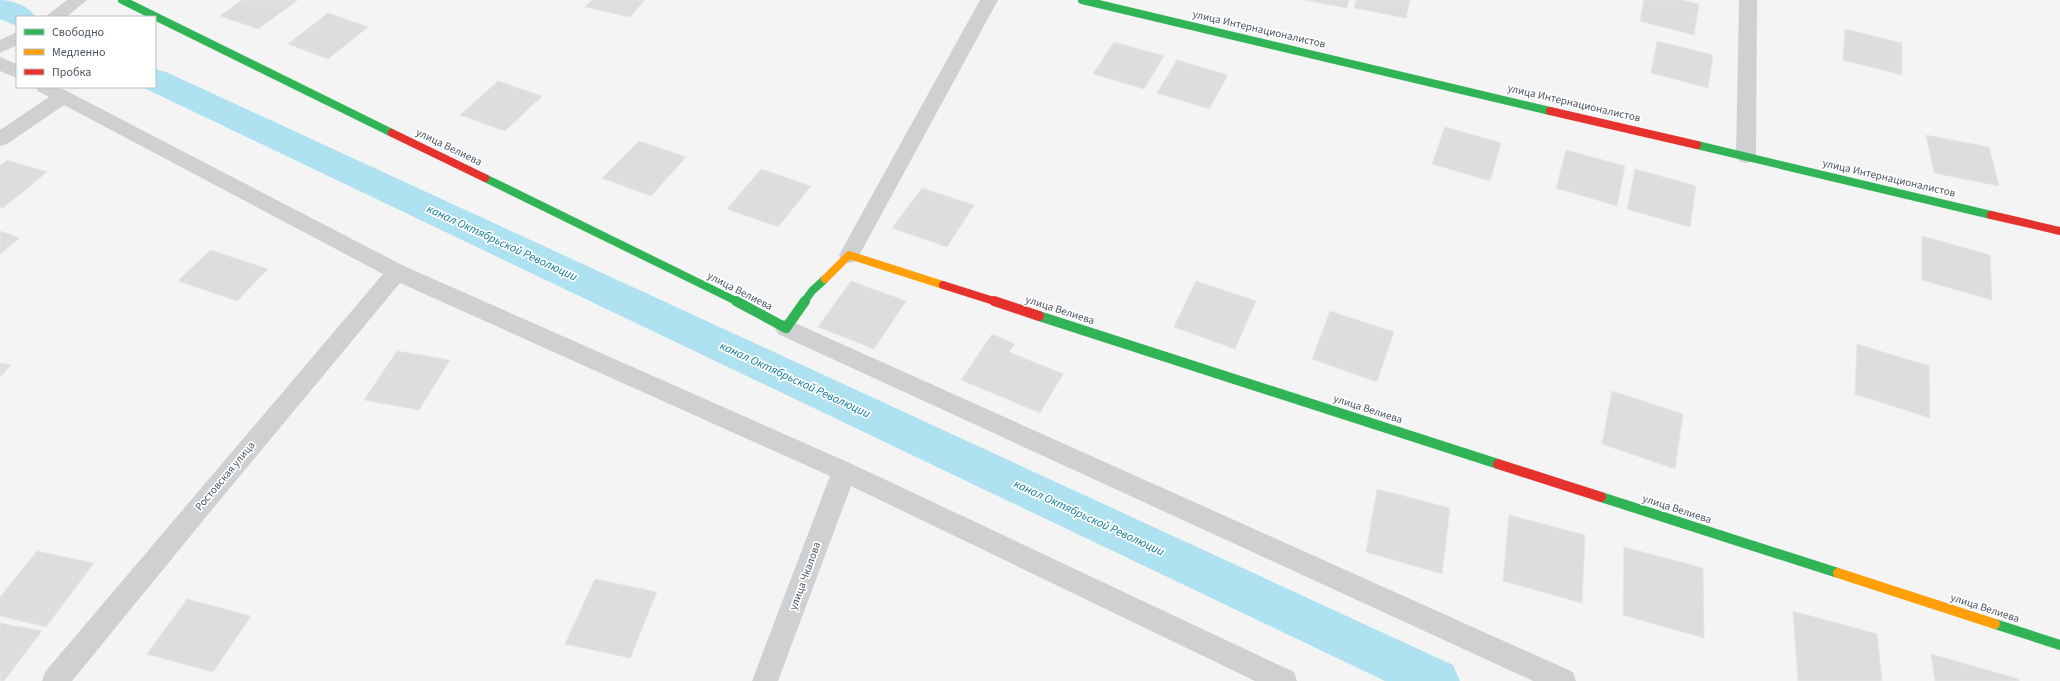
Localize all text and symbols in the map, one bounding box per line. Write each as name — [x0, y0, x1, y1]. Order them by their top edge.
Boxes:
street label: улица Интернационалистов — [1191, 6, 1327, 52]
legend — [16, 16, 156, 88]
text: Свободно — [52, 24, 104, 41]
text: Медленно — [52, 44, 106, 61]
text: Пробка — [52, 64, 91, 81]
street label: улица Интернационалистов — [1506, 80, 1642, 126]
street label: улица Велиева — [414, 125, 484, 169]
street label: улица Интернационалистов — [1821, 155, 1957, 201]
water label: канал Октябрьской Революции — [424, 201, 580, 285]
street label: улица Велиева — [705, 268, 775, 314]
street label: улица Велиева — [1024, 292, 1096, 328]
water label: канал Октябрьской Революции — [717, 338, 873, 422]
street label: улица Велиева — [1332, 391, 1404, 427]
street label: Ростовская улица — [192, 438, 258, 514]
water label: канал Октябрьской Революции — [1011, 476, 1167, 560]
street label: улица Велиева — [1641, 491, 1713, 527]
street label: улица Чкалова — [786, 540, 824, 612]
street label: улица Велиева — [1949, 590, 2021, 626]

